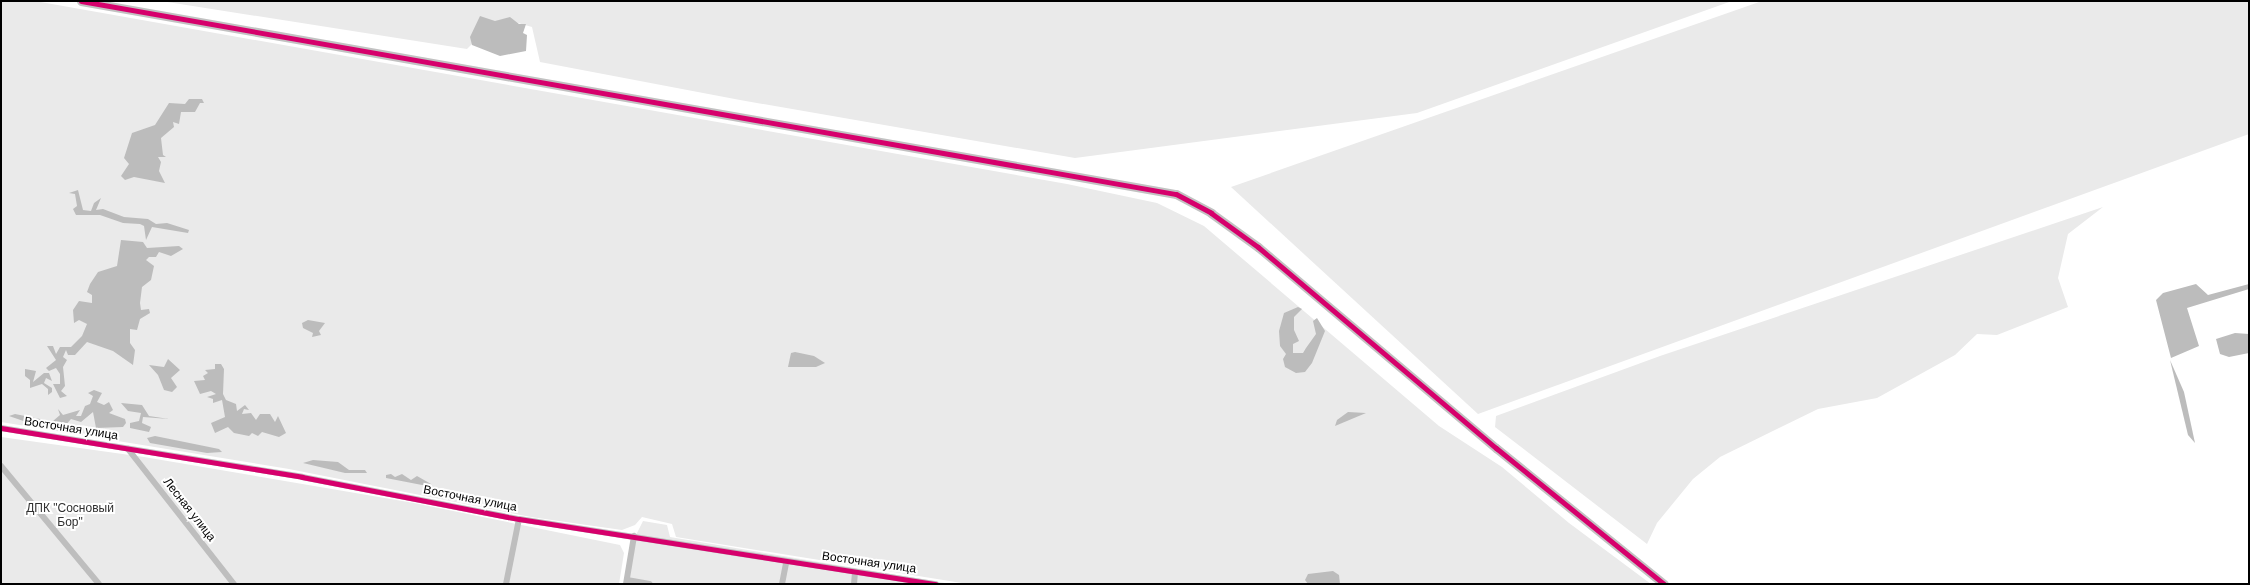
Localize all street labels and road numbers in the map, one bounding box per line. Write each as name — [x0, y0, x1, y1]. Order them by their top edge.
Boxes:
street label: Восточная улица — [23, 414, 119, 444]
street label: Лесная улица — [160, 475, 218, 545]
street label: Восточная улица — [422, 483, 518, 515]
street label: Восточная улица — [821, 549, 917, 577]

